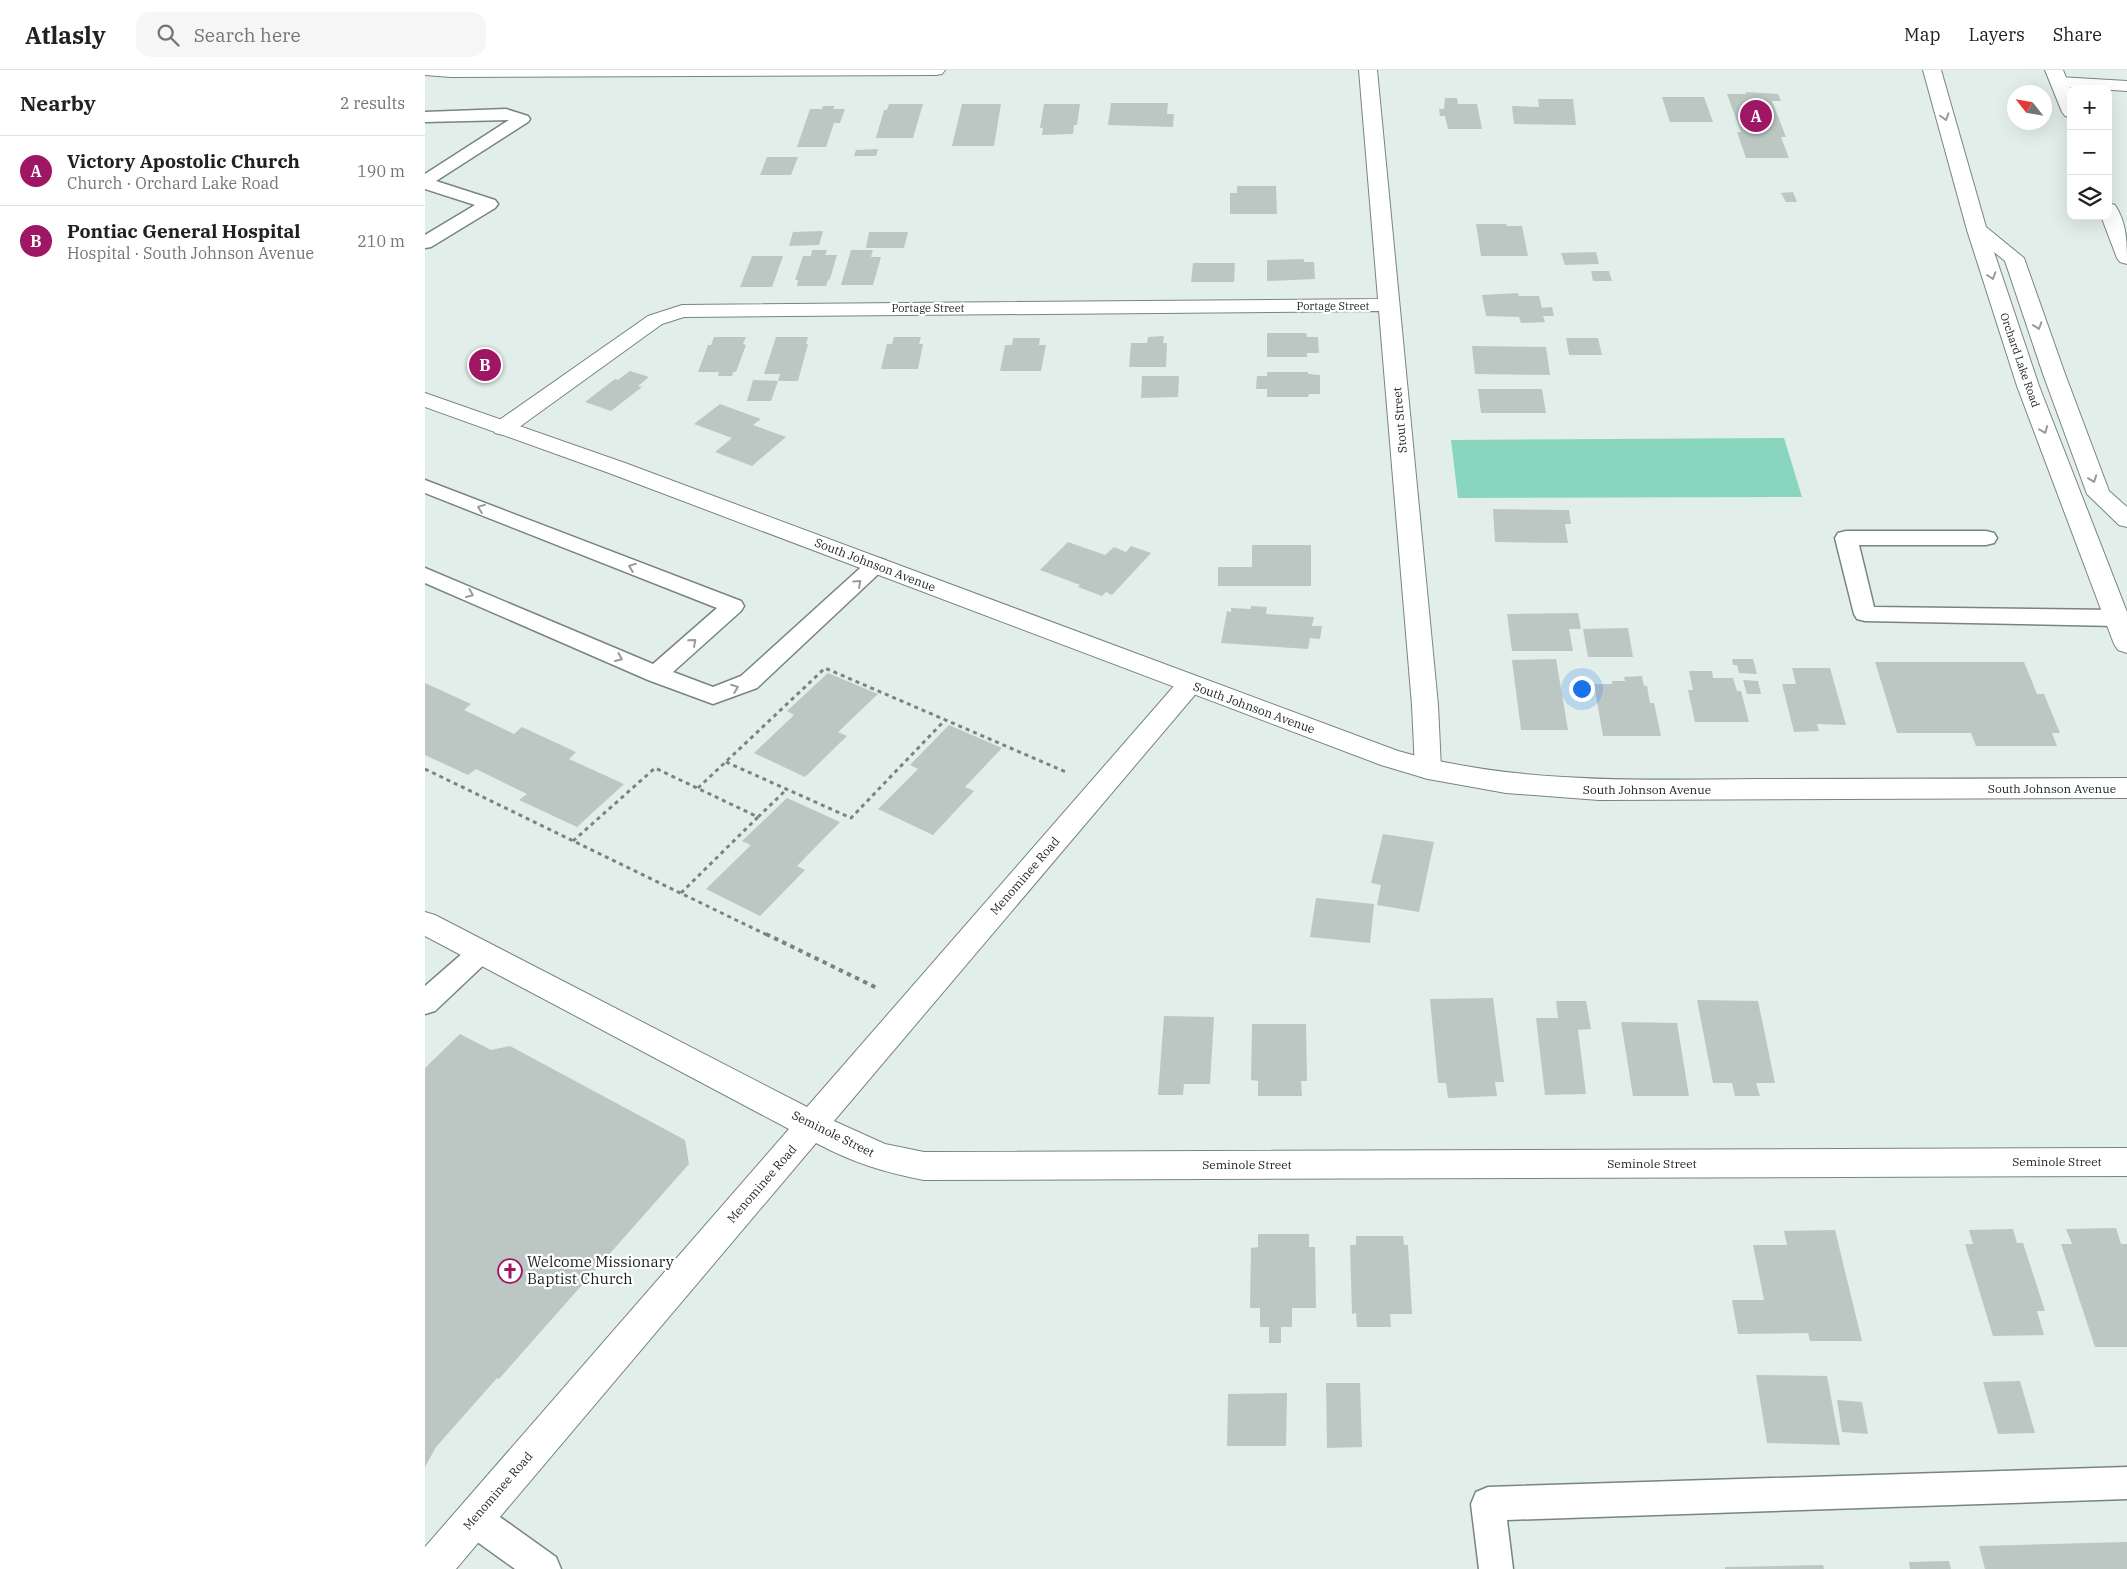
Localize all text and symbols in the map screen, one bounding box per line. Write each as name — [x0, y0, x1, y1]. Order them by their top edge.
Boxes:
search box — [136, 12, 486, 57]
text: Atlasly — [25, 19, 106, 51]
icon: search — [154, 21, 182, 49]
text: Search here — [194, 23, 301, 47]
text: Map — [1904, 23, 1941, 46]
text: Layers — [1969, 23, 2025, 46]
text: Share — [2053, 23, 2102, 46]
north arrow — [2007, 85, 2052, 130]
map controls — [2067, 85, 2112, 220]
button: + — [2067, 85, 2112, 130]
text: Nearby — [20, 89, 96, 117]
text: 2 results — [340, 93, 405, 113]
pin: A — [1740, 97, 1772, 135]
one-way arrow — [1940, 112, 1950, 121]
button: − — [2067, 130, 2112, 175]
text: Victory Apostolic Church — [67, 149, 300, 173]
text: A — [30, 161, 42, 181]
text: 190 m — [357, 161, 405, 181]
text: Church · Orchard Lake Road — [67, 173, 279, 193]
button: layers — [2067, 175, 2112, 220]
text: Pontiac General Hospital — [67, 219, 300, 243]
text: B — [30, 231, 42, 251]
text: 210 m — [357, 231, 405, 251]
text: Hospital · South Johnson Avenue — [67, 243, 314, 263]
one-way arrow — [1986, 271, 1996, 280]
street label: Portage Street — [1297, 299, 1370, 313]
street label: Portage Street — [892, 301, 965, 315]
street label: Orchard Lake Road — [1997, 311, 2043, 409]
one-way arrow — [2032, 321, 2042, 330]
pin: B — [469, 346, 501, 384]
street label: Stout Street — [1389, 386, 1410, 454]
one-way arrow — [2038, 425, 2048, 434]
one-way arrow — [2087, 474, 2097, 482]
one-way arrow — [477, 504, 486, 514]
street label: South Johnson Avenue — [813, 535, 938, 595]
one-way arrow — [629, 563, 637, 573]
one-way arrow — [852, 580, 861, 589]
one-way arrow — [465, 588, 474, 598]
one-way arrow — [687, 639, 696, 648]
one-way arrow — [614, 652, 623, 663]
your location — [1569, 676, 1595, 702]
street label: South Johnson Avenue — [1191, 679, 1317, 737]
one-way arrow — [730, 684, 738, 694]
street label: South Johnson Avenue — [1988, 781, 2116, 796]
street label: South Johnson Avenue — [1583, 782, 1711, 797]
street label: Menominee Road — [987, 834, 1063, 918]
street label: Seminole Street — [790, 1107, 877, 1160]
street label: Menominee Road — [724, 1142, 800, 1226]
street label: Seminole Street — [2012, 1154, 2102, 1169]
street label: Seminole Street — [1607, 1156, 1697, 1171]
street label: Seminole Street — [1202, 1157, 1292, 1172]
place label: Welcome Missionary Baptist Church — [527, 1252, 674, 1288]
church icon: Welcome Missionary Baptist Church — [497, 1258, 523, 1284]
street label: Menominee Road — [460, 1449, 536, 1533]

